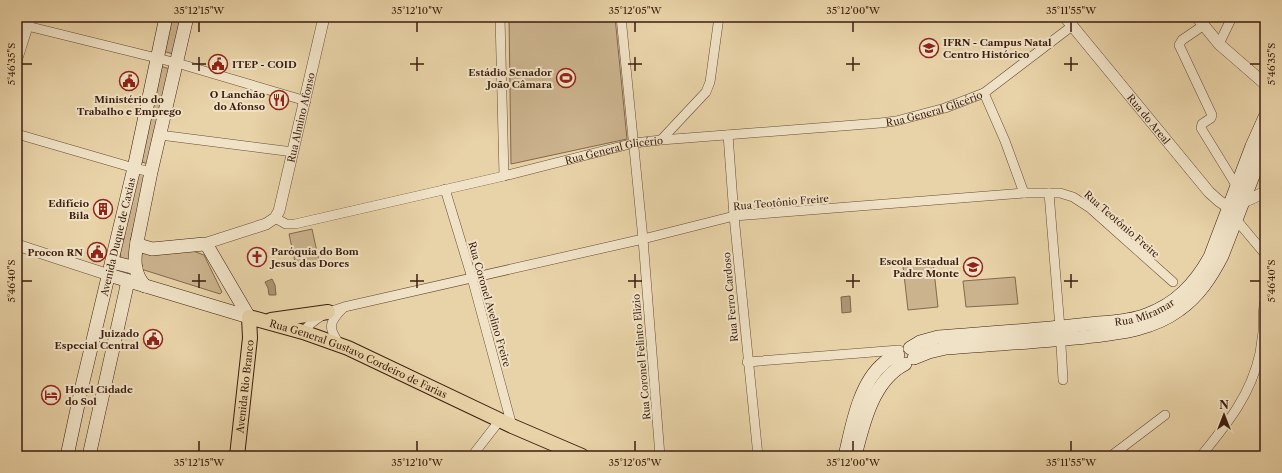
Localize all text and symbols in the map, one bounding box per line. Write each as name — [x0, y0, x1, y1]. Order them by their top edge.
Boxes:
text: 35°12'15"W — [174, 4, 225, 17]
text: 35°12'10"W — [391, 4, 444, 17]
text: 35°12'05"W — [609, 4, 662, 17]
text: 35°12'00"W — [826, 4, 881, 17]
text: 35°11'55"W — [1046, 4, 1097, 17]
place label: IFRN - Campus Natal Centro Histórico — [943, 36, 1052, 61]
school or university icon: IFRN - Campus Natal Centro Histórico — [918, 37, 940, 59]
text: 5°46'35"S — [5, 43, 18, 85]
text: 5°46'35"S — [1265, 43, 1278, 85]
public building icon: ITEP - COID — [207, 53, 229, 75]
place label: ITEP - COID — [232, 58, 297, 71]
place label: Estádio Senador João Câmara — [468, 66, 552, 91]
sports icon: Estádio Senador João Câmara — [555, 67, 577, 89]
public building icon: Ministério do Trabalho e Emprego — [118, 70, 140, 92]
street label: Rua Almino Afonso — [284, 71, 318, 164]
place label: O Lanchão do Afonso — [210, 88, 265, 113]
street label: Rua General Glicério — [885, 88, 984, 129]
restaurant icon: O Lanchão do Afonso — [268, 89, 290, 111]
street label: Rua do Areal — [1124, 91, 1173, 147]
place label: Ministério do Trabalho e Emprego — [77, 93, 181, 118]
street label: Rua General Glicério — [563, 134, 664, 167]
street label: Avenida Duque de Caxias — [97, 176, 138, 298]
street label: Rua Teotônio Freire — [1081, 188, 1162, 261]
street label: Rua Teotônio Freire — [733, 192, 830, 213]
place label: Edifício Bila — [48, 197, 89, 222]
building icon: Edifício Bila — [92, 198, 114, 220]
street label: Rua Coronel Avelino Freire — [465, 240, 514, 369]
public building icon: Procon RN — [86, 241, 108, 263]
place label: Paróquia do Bom Jesus das Dores — [269, 245, 359, 270]
place label: Procon RN — [27, 246, 83, 259]
church icon: Paróquia do Bom Jesus das Dores — [246, 246, 268, 268]
street label: Rua Ferro Cardoso — [720, 252, 741, 342]
place label: Escola Estadual Padre Monte — [879, 255, 959, 280]
school or university icon: Escola Estadual Padre Monte — [962, 256, 984, 278]
text: 5°46'40"S — [5, 260, 18, 303]
text: 5°46'40"S — [1265, 260, 1278, 303]
street label: Rua Coronel Felinto Elizio — [630, 293, 653, 420]
street label: Rua Miramar — [1114, 295, 1178, 329]
street label: Rua General Gustavo Cordeiro de Farias — [268, 317, 449, 401]
place label: Juizado Especial Central — [55, 327, 139, 352]
public building icon: Juizado Especial Central — [142, 328, 164, 350]
street label: Avenida Rio Branco — [233, 339, 257, 435]
place label: Hotel Cidade do Sol — [65, 383, 133, 408]
hotel icon: Hotel Cidade do Sol — [40, 384, 62, 406]
north arrow — [1204, 395, 1244, 435]
text: N — [1219, 398, 1229, 412]
text: 35°12'15"W — [174, 456, 225, 469]
text: 35°12'10"W — [391, 456, 444, 469]
text: 35°12'05"W — [609, 456, 662, 469]
text: 35°12'00"W — [826, 456, 881, 469]
text: 35°11'55"W — [1046, 456, 1097, 469]

